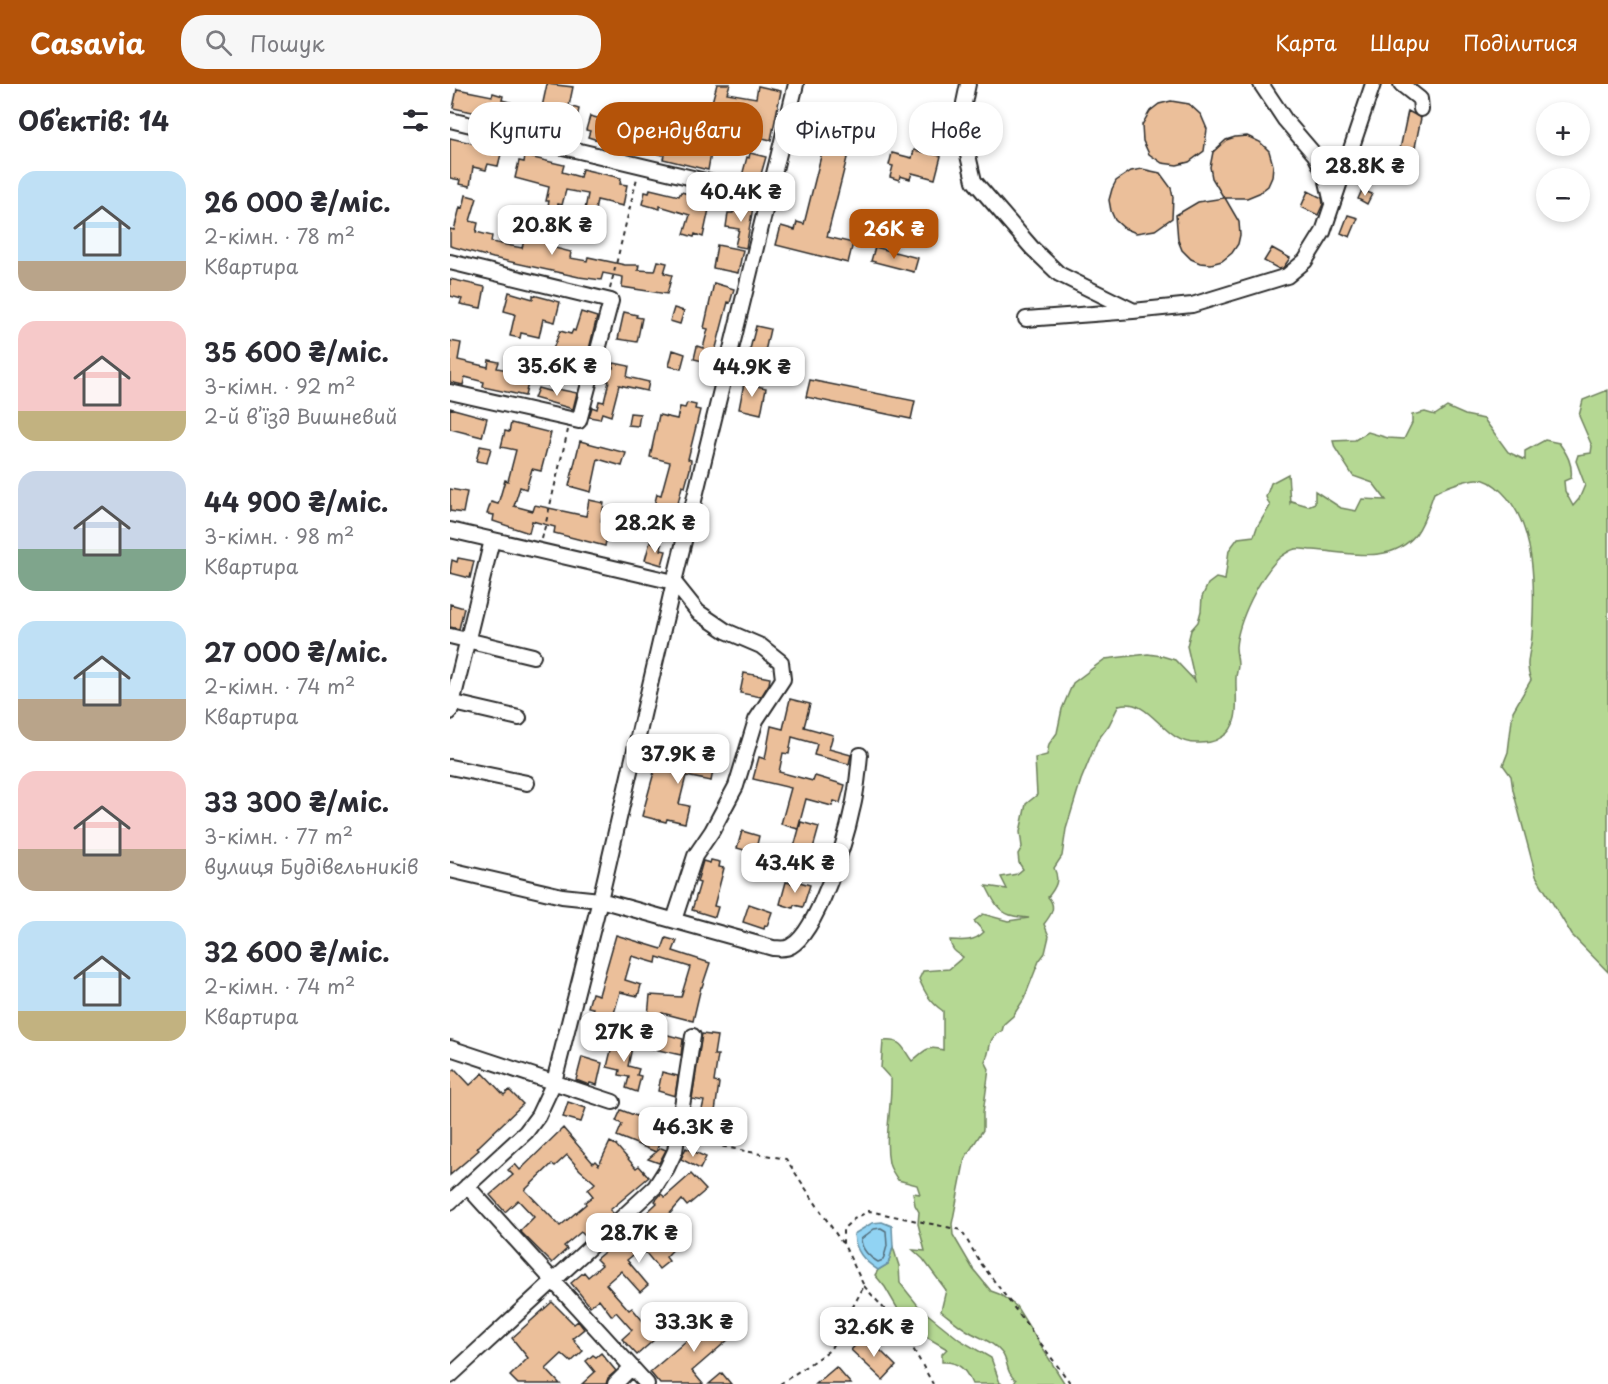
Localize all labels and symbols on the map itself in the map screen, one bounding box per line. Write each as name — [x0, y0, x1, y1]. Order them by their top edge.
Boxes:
pin: 28.8K ₴ — [1310, 146, 1420, 197]
pin: 40.4K ₴ — [686, 172, 796, 223]
pin: 20.8K ₴ — [497, 205, 607, 256]
pin: 26K ₴ — [852, 209, 936, 260]
pin: 35.6K ₴ — [502, 346, 612, 397]
pin: 44.9K ₴ — [697, 347, 807, 398]
pin: 28.2K ₴ — [600, 503, 710, 554]
pin: 37.9K ₴ — [623, 734, 733, 785]
pin: 43.4K ₴ — [740, 843, 850, 894]
pin: 27K ₴ — [582, 1012, 666, 1063]
pin: 46.3K ₴ — [638, 1107, 748, 1158]
pin: 28.7K ₴ — [584, 1213, 694, 1264]
pin: 33.3K ₴ — [639, 1302, 749, 1353]
pin: 32.6K ₴ — [819, 1307, 929, 1358]

